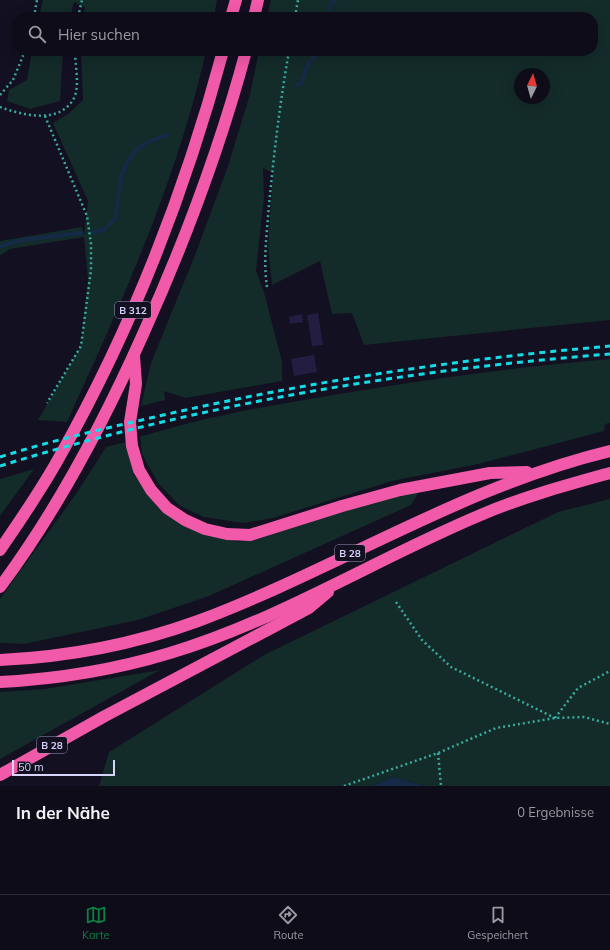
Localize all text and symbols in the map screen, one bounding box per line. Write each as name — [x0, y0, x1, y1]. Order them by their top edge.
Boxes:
search box — [12, 12, 598, 56]
icon: search — [26, 23, 48, 45]
text: Hier suchen — [58, 25, 140, 44]
north arrow — [514, 68, 550, 104]
road number: B 312 — [115, 302, 151, 318]
road number: B 28 — [335, 545, 365, 561]
road number: B 28 — [37, 737, 67, 753]
scale bar — [12, 758, 115, 777]
text: 50 m — [18, 760, 44, 774]
text: In der Nähe — [16, 802, 110, 823]
text: 0 Ergebnisse — [517, 804, 594, 820]
tab: Karte — [82, 904, 110, 942]
tab: Route — [274, 904, 303, 942]
tab: Gespeichert — [467, 904, 528, 942]

